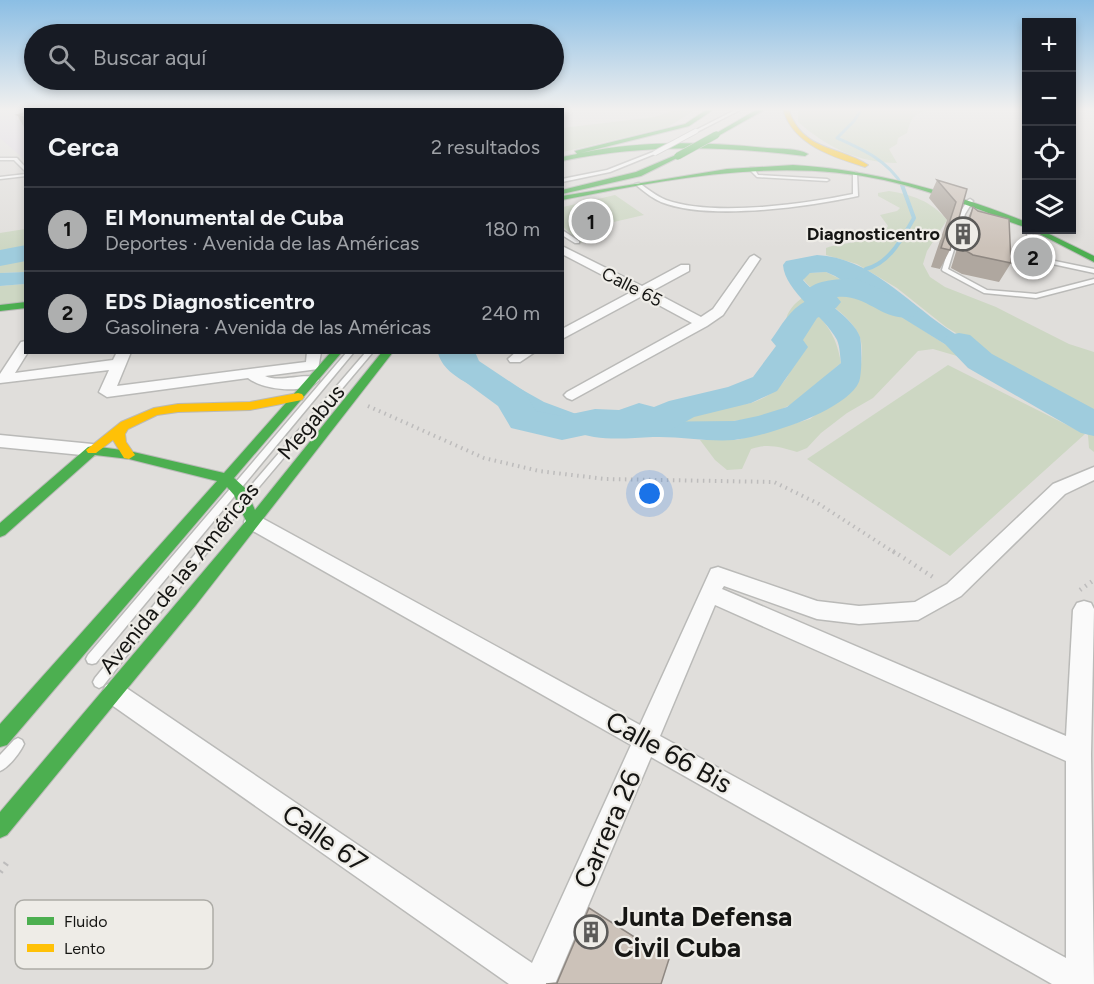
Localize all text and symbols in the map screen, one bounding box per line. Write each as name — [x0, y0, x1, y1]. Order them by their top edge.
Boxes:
map controls — [1022, 18, 1076, 234]
button: + — [1022, 18, 1076, 72]
search box — [24, 24, 564, 90]
icon: search — [45, 41, 78, 74]
text: Buscar aquí — [93, 44, 206, 71]
button: − — [1022, 72, 1076, 126]
button: locate — [1022, 126, 1076, 180]
text: Cerca — [48, 131, 119, 163]
text: 2 resultados — [431, 135, 540, 159]
button: layers — [1022, 180, 1076, 234]
pin: 1 — [572, 198, 610, 244]
text: El Monumental de Cuba — [105, 204, 344, 231]
building icon: Diagnosticentro — [945, 216, 981, 252]
text: 1 — [63, 217, 72, 241]
text: 180 m — [485, 217, 540, 241]
place label: Diagnosticentro — [807, 223, 940, 245]
text: Deportes · Avenida de las Américas — [105, 231, 419, 255]
pin: 2 — [1014, 234, 1052, 280]
street label: Calle 65 — [598, 262, 666, 312]
text: EDS Diagnosticentro — [105, 288, 315, 315]
text: 2 — [62, 301, 73, 325]
text: 240 m — [482, 301, 540, 325]
text: Gasolinera · Avenida de las Américas — [105, 315, 431, 339]
street label: Megabus — [272, 379, 350, 465]
street label: Avenida de las Américas — [93, 477, 265, 679]
your location — [635, 479, 664, 508]
street label: Calle 66 Bis — [600, 704, 738, 800]
street label: Carrera 26 — [566, 765, 648, 893]
street label: Calle 67 — [276, 797, 374, 879]
legend — [15, 900, 213, 969]
place label: Junta Defensa Civil Cuba — [614, 900, 792, 964]
text: Fluido — [64, 912, 108, 931]
building icon: Junta Defensa Civil Cuba — [573, 914, 609, 950]
text: Lento — [64, 939, 105, 958]

